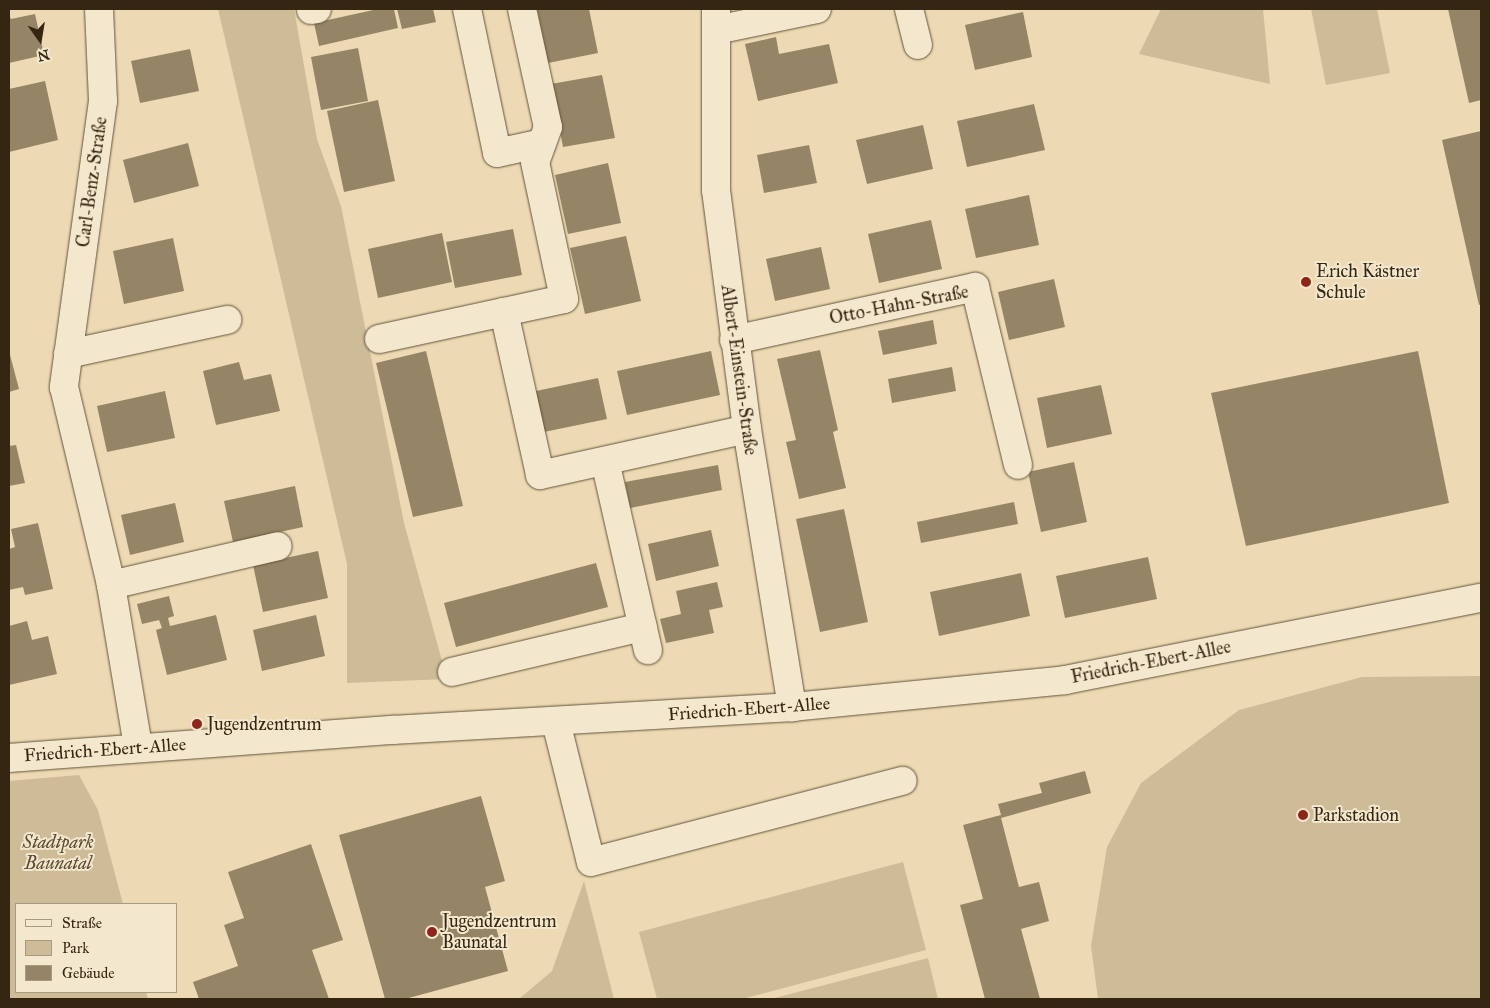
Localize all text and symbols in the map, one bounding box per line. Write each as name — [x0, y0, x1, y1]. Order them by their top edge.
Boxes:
north arrow — [15, 15, 65, 65]
text: N — [36, 45, 51, 65]
street label: Carl-Benz-Straße — [72, 115, 112, 249]
place label: Erich Kästner Schule — [1316, 261, 1419, 304]
marker: Erich Kästner Schule — [1300, 276, 1312, 288]
street label: Otto-Hahn-Straße — [828, 281, 970, 329]
street label: Albert-Einstein-Straße — [716, 283, 762, 457]
street label: Friedrich-Ebert-Allee — [1069, 636, 1233, 688]
street label: Friedrich-Ebert-Allee — [667, 693, 831, 725]
place label: Jugendzentrum — [207, 713, 322, 735]
marker: Jugendzentrum — [191, 718, 203, 730]
street label: Friedrich-Ebert-Allee — [23, 734, 187, 766]
place label: Parkstadion — [1313, 804, 1399, 826]
marker: Parkstadion — [1297, 809, 1309, 821]
park label: Stadtpark Baunatal — [22, 832, 94, 874]
legend — [15, 903, 178, 993]
place label: Jugendzentrum Baunatal — [442, 911, 557, 954]
text: Straße — [62, 914, 102, 932]
marker: Jugendzentrum Baunatal — [426, 926, 438, 938]
text: Park — [62, 939, 89, 957]
text: Gebäude — [62, 964, 115, 982]

